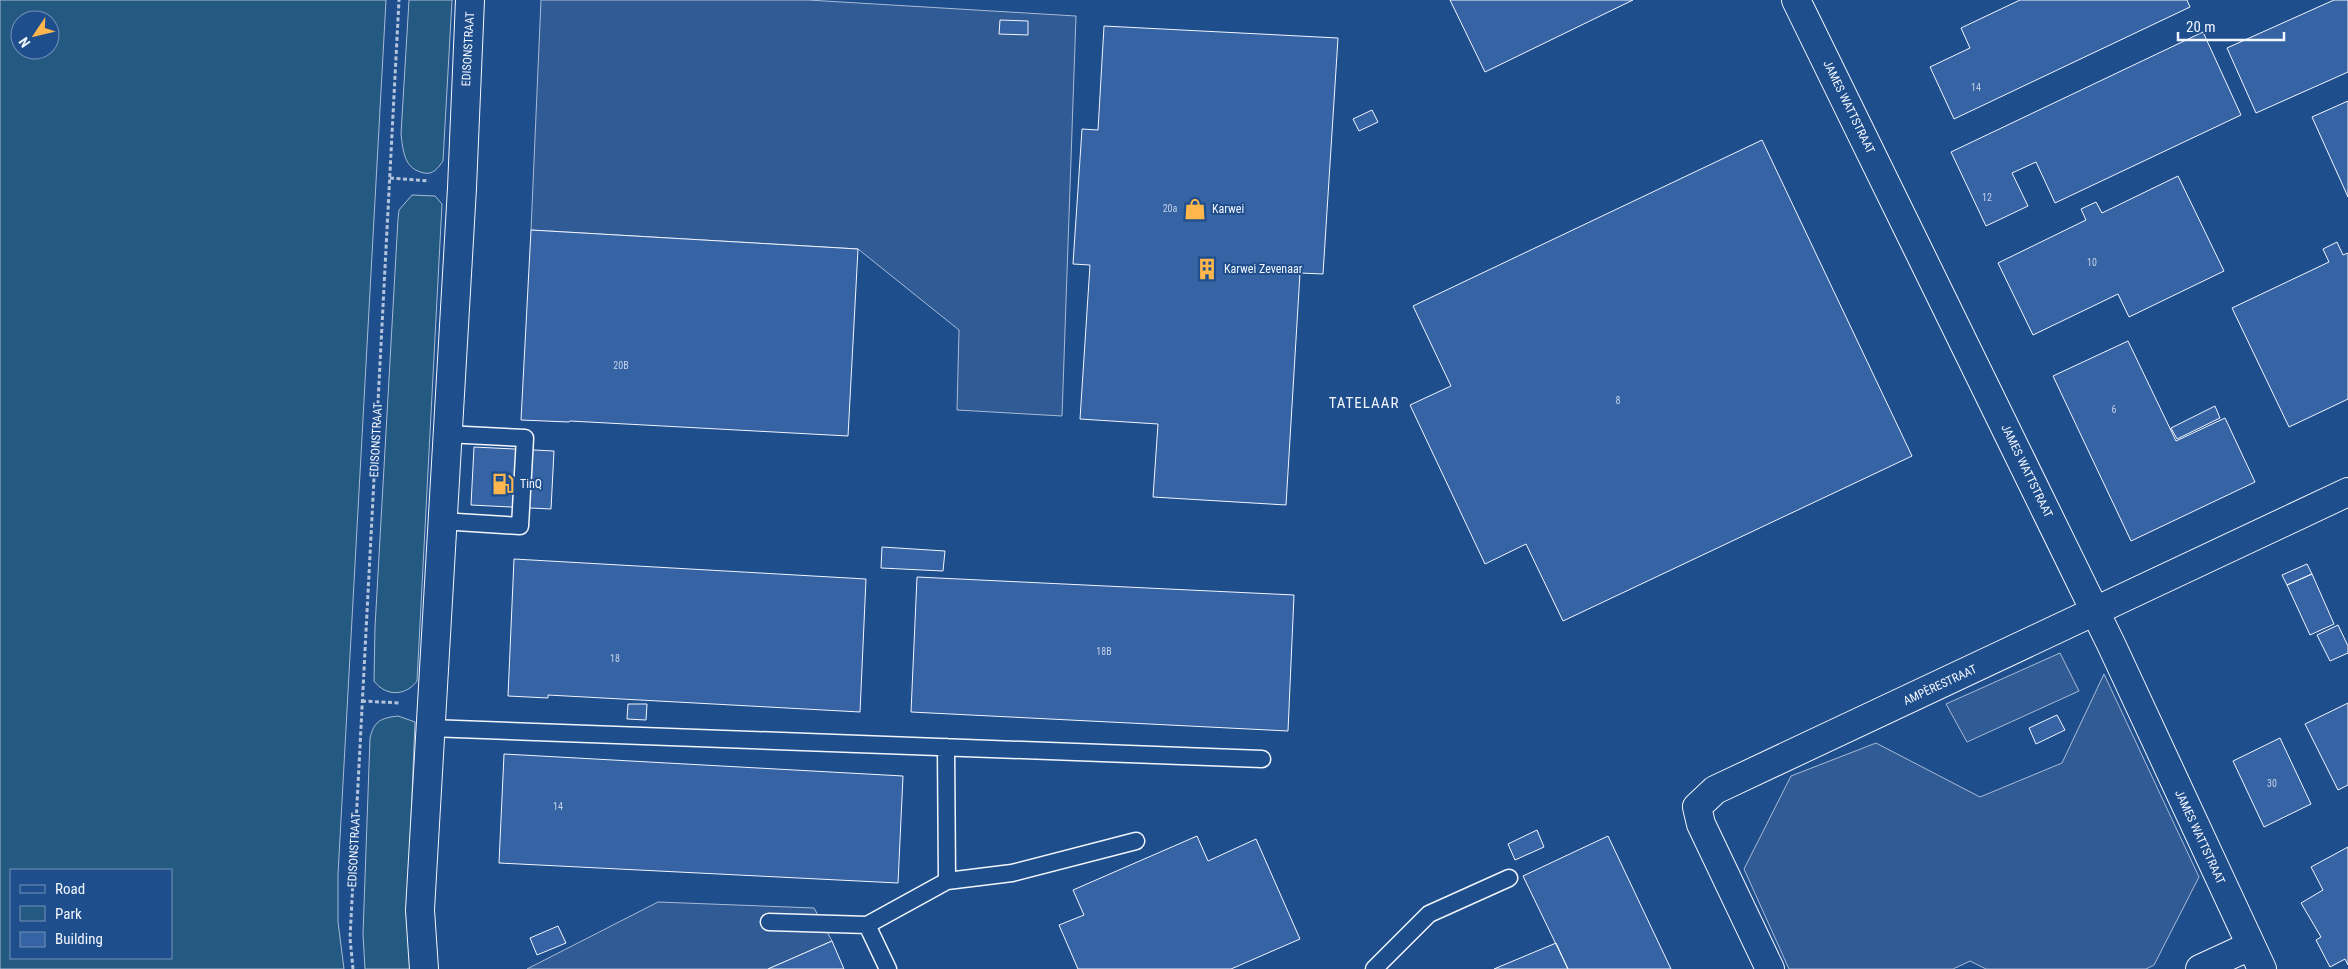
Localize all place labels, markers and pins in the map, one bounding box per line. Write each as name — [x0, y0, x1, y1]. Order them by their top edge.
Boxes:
shop icon: Karwei — [1182, 196, 1208, 222]
place label: Karwei — [1212, 202, 1244, 216]
building icon: Karwei Zevenaar — [1194, 256, 1220, 282]
place label: Karwei Zevenaar — [1224, 262, 1303, 276]
fuel station icon: TinQ — [490, 471, 516, 497]
place label: TinQ — [520, 477, 542, 491]

